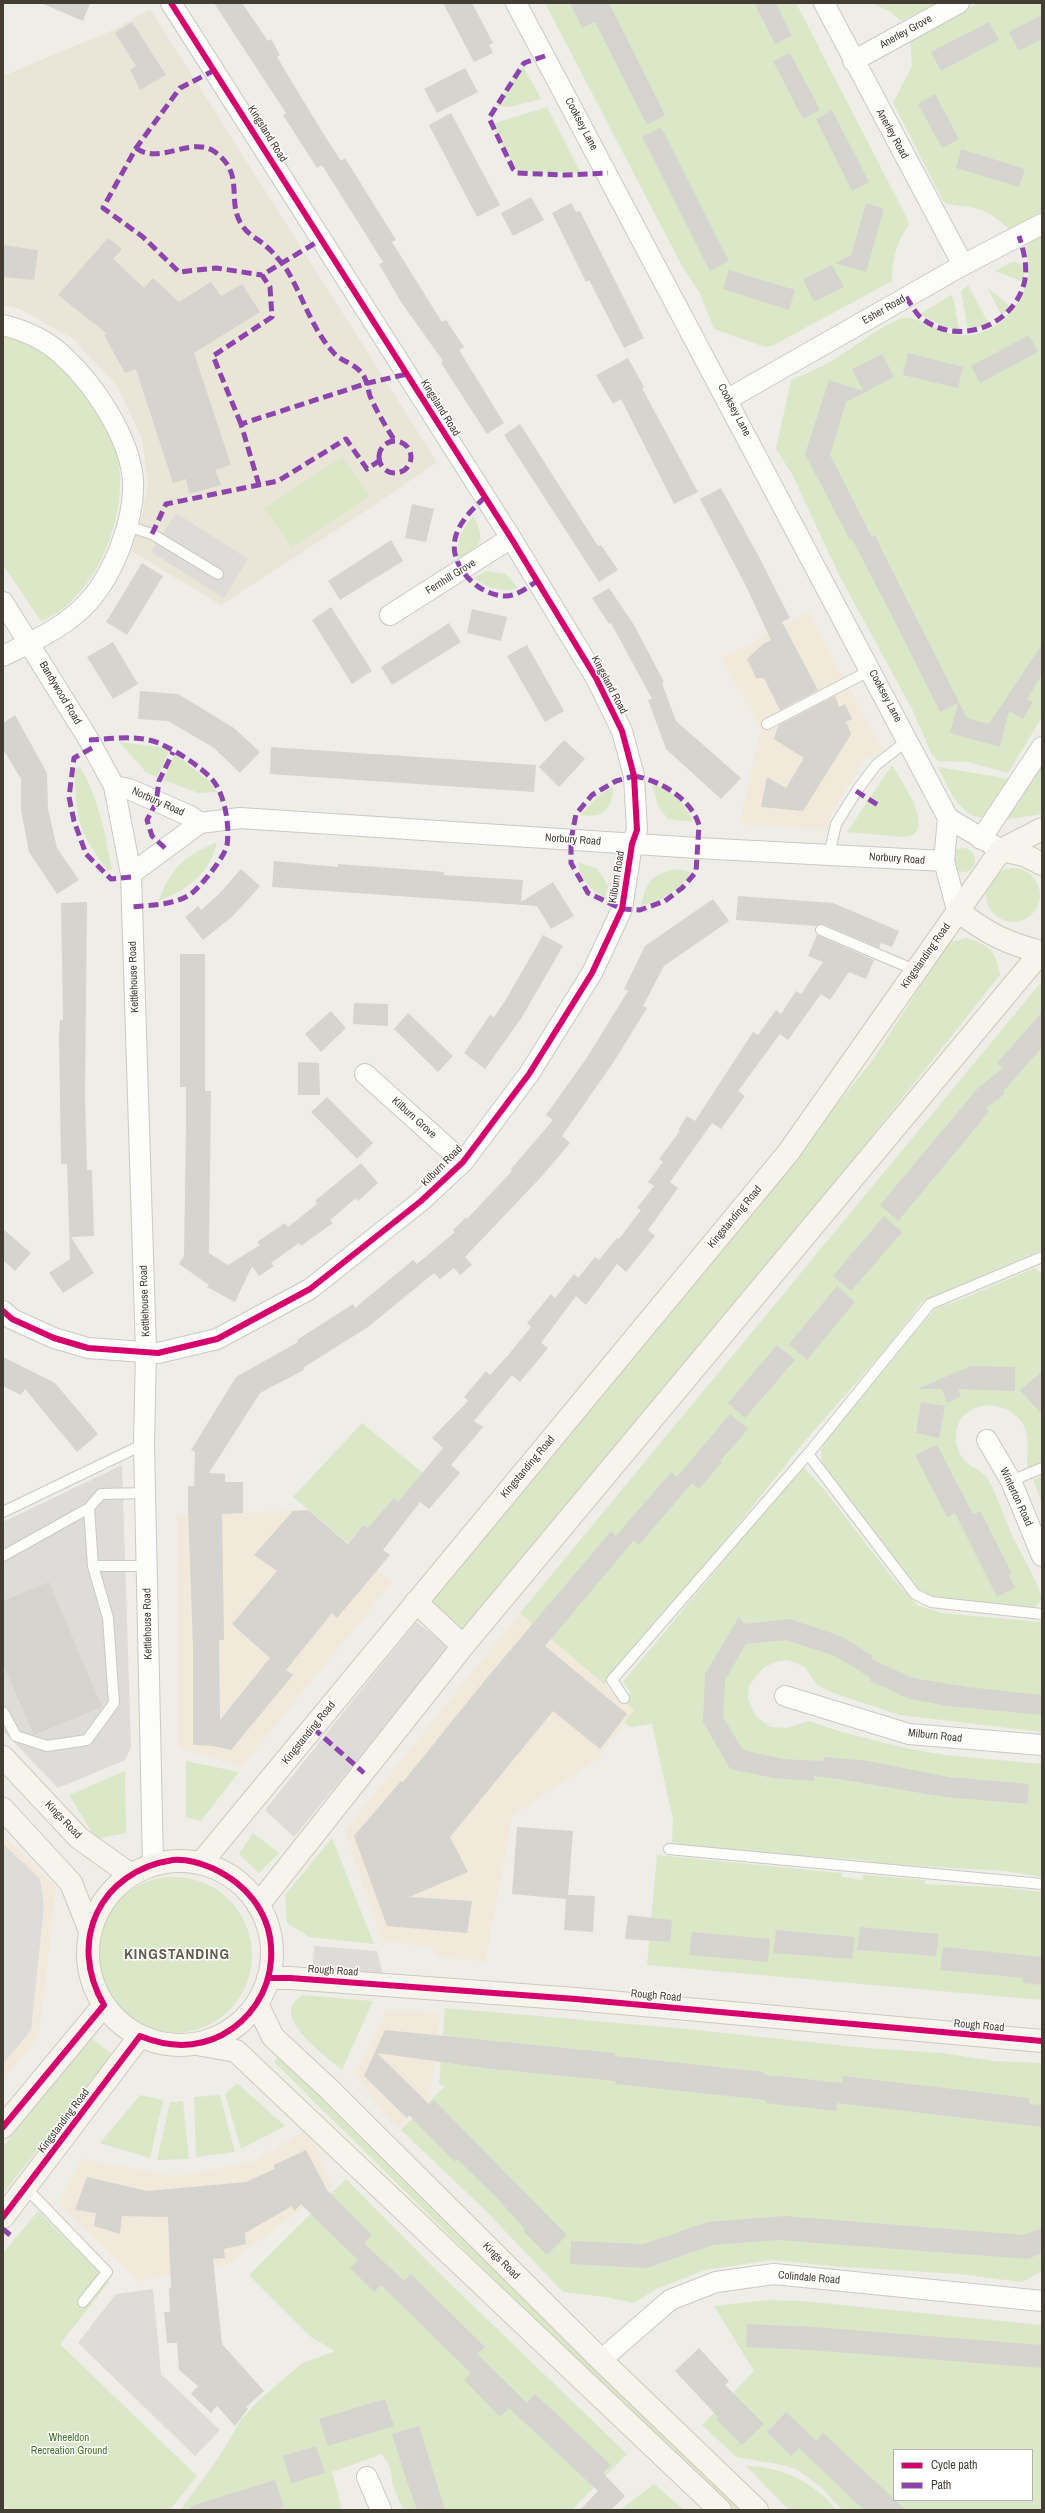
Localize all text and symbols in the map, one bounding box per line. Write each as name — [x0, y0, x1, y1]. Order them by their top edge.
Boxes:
street label: Anerley Grove — [878, 12, 934, 52]
street label: Cooksey Lane — [562, 95, 600, 153]
street label: Kingsland Road — [244, 103, 290, 165]
street label: Anerley Road — [873, 107, 911, 161]
street label: Esher Road — [860, 292, 908, 328]
street label: Kingsland Road — [417, 377, 463, 439]
street label: Cooksey Lane — [715, 381, 753, 439]
street label: Fernhill Grove — [423, 556, 479, 598]
street label: Kingsland Road — [588, 654, 630, 716]
street label: Bandywood Road — [36, 659, 84, 727]
street label: Cooksey Lane — [866, 667, 904, 725]
street label: Norbury Road — [130, 785, 186, 819]
street label: Norbury Road — [545, 831, 601, 849]
street label: Kilburn Road — [606, 850, 628, 904]
street label: Norbury Road — [869, 850, 925, 868]
street label: Kingstanding Road — [898, 921, 954, 991]
street label: Kettlehouse Road — [126, 941, 142, 1013]
street label: Kilburn Grove — [389, 1094, 439, 1142]
street label: Kilburn Road — [419, 1143, 465, 1189]
street label: Kingstanding Road — [705, 1183, 765, 1251]
street label: Kettlehouse Road — [137, 1265, 153, 1337]
street label: Kingstanding Road — [498, 1433, 558, 1501]
street label: Winterton Road — [997, 1466, 1035, 1528]
street label: Kettlehouse Road — [141, 1588, 155, 1660]
street label: Kingstanding Road — [280, 1699, 338, 1767]
street label: Milburn Road — [907, 1727, 963, 1745]
street label: Kings Road — [42, 1798, 84, 1842]
district label: KINGSTANDING — [124, 1946, 230, 1964]
street label: Rough Road — [307, 1963, 359, 1979]
street label: Rough Road — [630, 1987, 682, 2005]
street label: Rough Road — [953, 2017, 1005, 2035]
street label: Kingstanding Road — [35, 2086, 93, 2156]
street label: Kings Road — [480, 2240, 522, 2282]
street label: Colindale Road — [777, 2269, 841, 2287]
park label: Wheeldon Recreation Ground — [31, 2431, 107, 2457]
legend — [893, 2449, 1033, 2501]
text: Cycle path — [931, 2457, 978, 2473]
text: Path — [931, 2477, 951, 2493]

